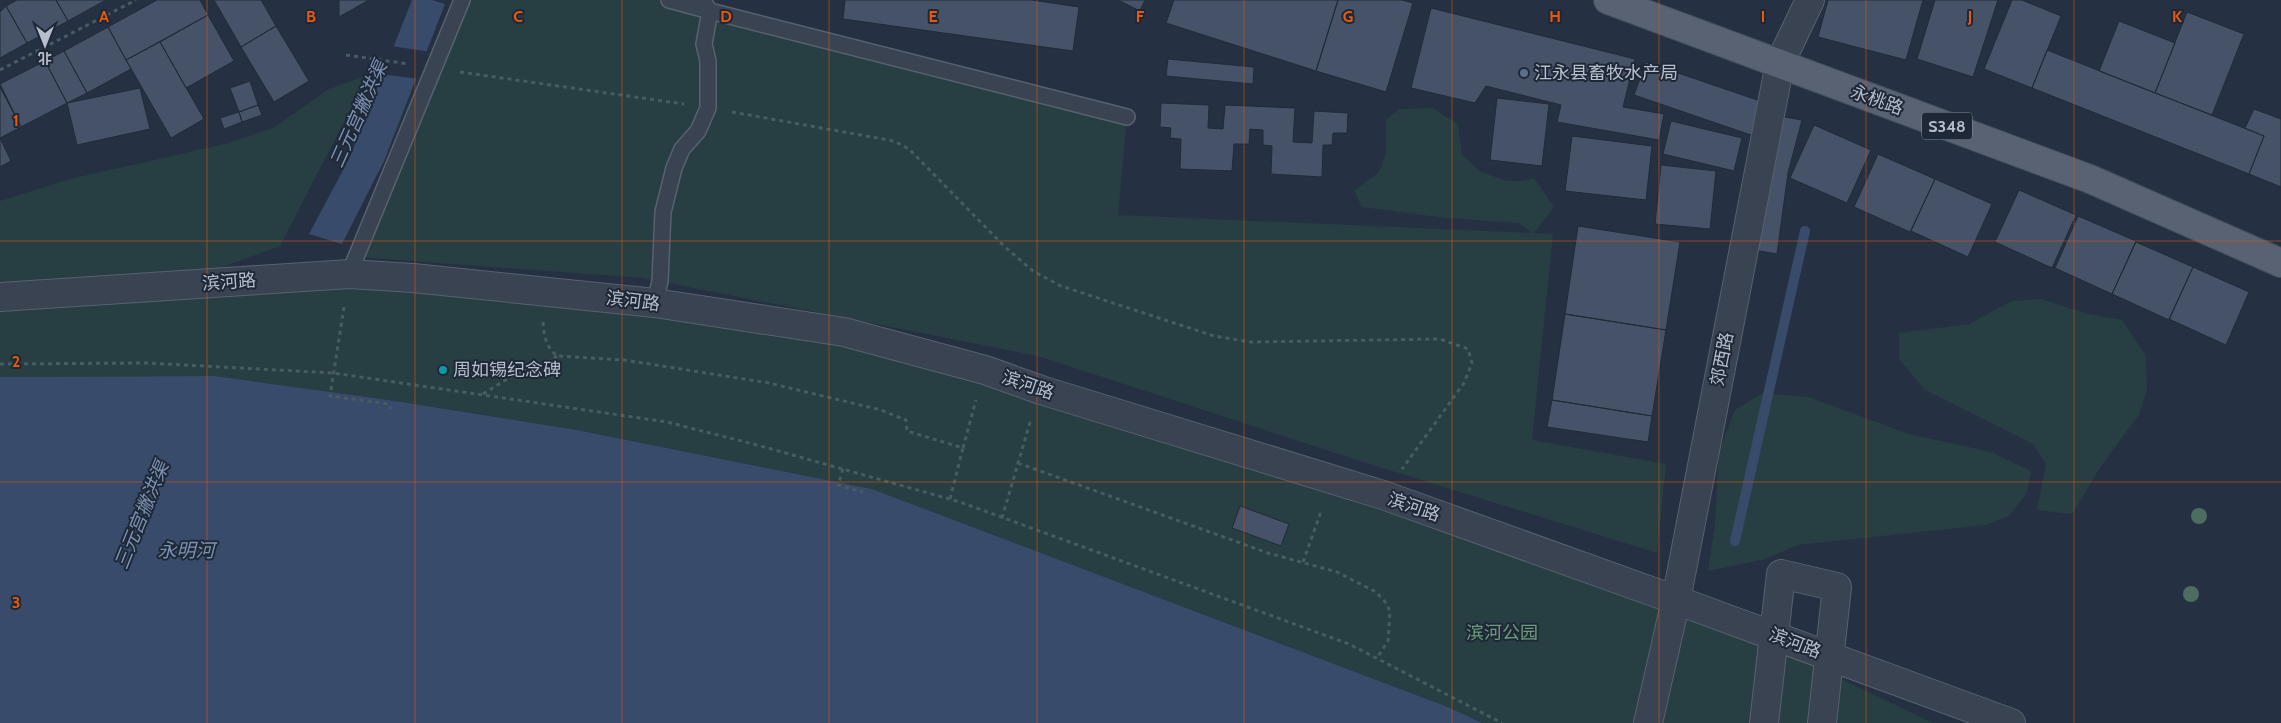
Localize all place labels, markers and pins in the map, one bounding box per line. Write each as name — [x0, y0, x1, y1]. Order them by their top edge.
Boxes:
place label: 江永县畜牧水产局 — [1534, 62, 1678, 84]
marker: 江永县畜牧水产局 — [1518, 67, 1530, 79]
place label: 周如锡纪念碑 — [453, 359, 561, 381]
marker: 周如锡纪念碑 — [437, 364, 449, 376]

